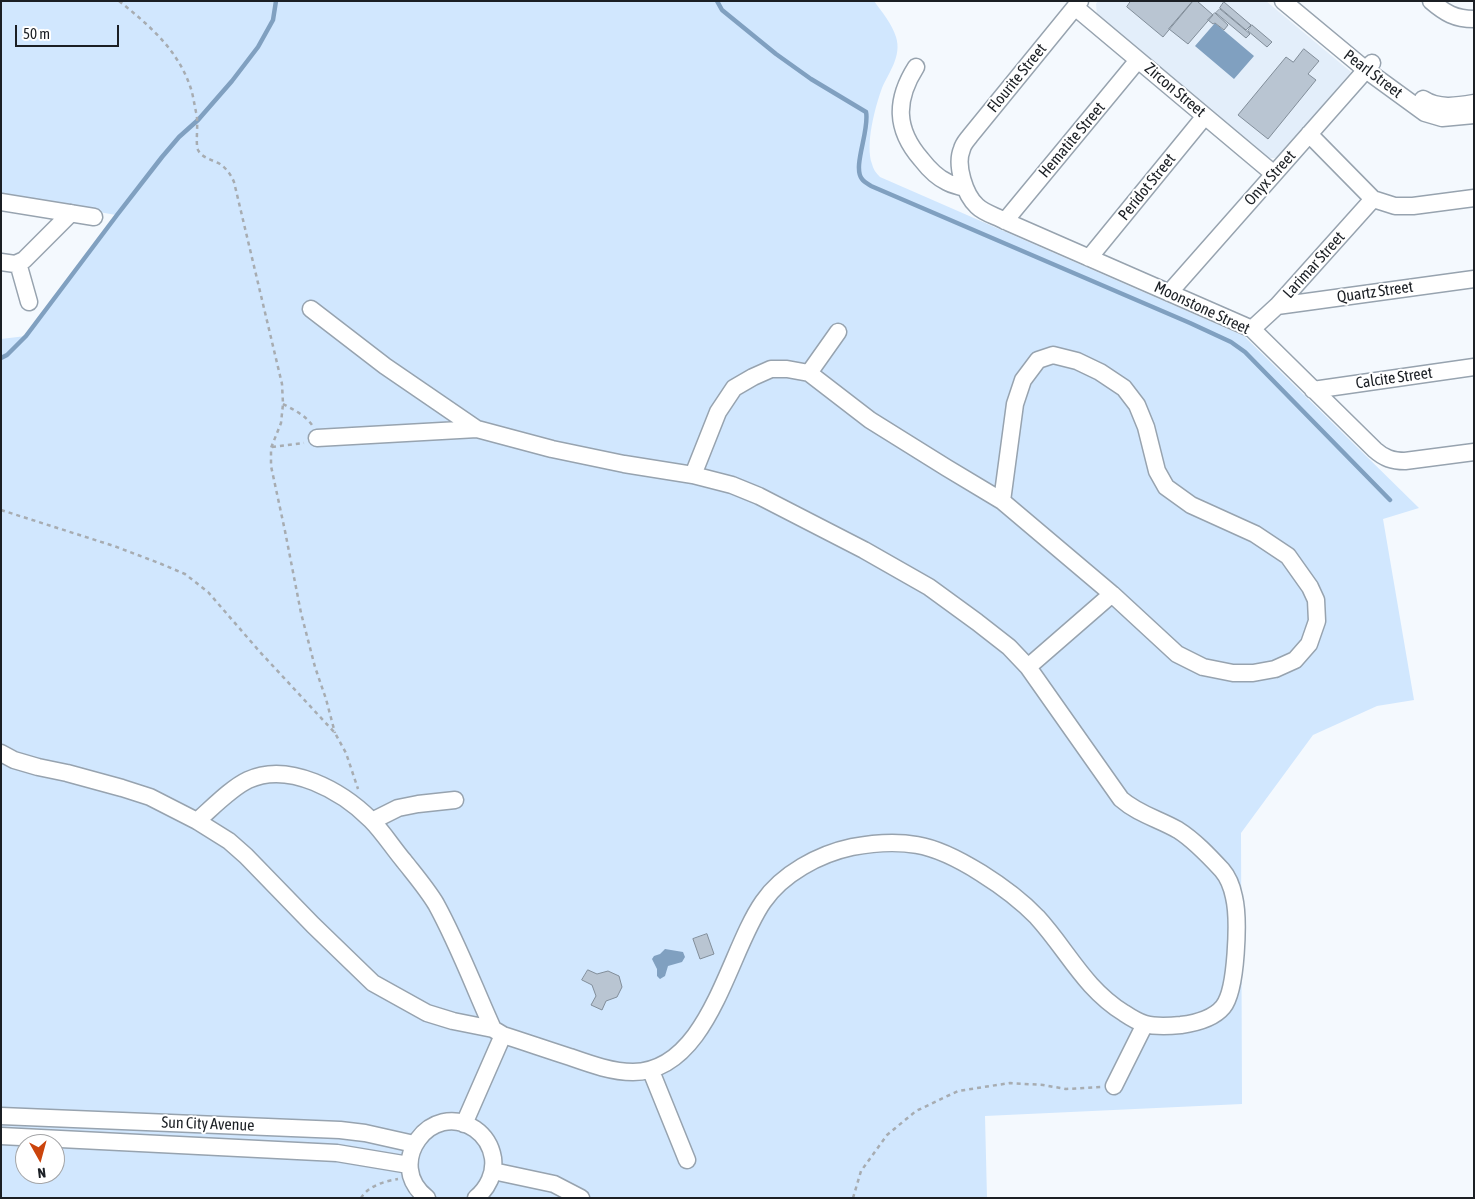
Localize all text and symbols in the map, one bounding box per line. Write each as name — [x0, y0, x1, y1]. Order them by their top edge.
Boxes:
scale bar — [18, 15, 121, 47]
text: 50 m — [23, 25, 50, 42]
street label: Flourite Street — [983, 40, 1051, 116]
street label: Pearl Street — [1340, 46, 1406, 102]
street label: Zircon Street — [1140, 59, 1210, 121]
street label: Hematite Street — [1035, 98, 1109, 182]
street label: Onyx Street — [1240, 147, 1300, 209]
street label: Peridot Street — [1114, 150, 1180, 224]
street label: Larimar Street — [1279, 228, 1349, 302]
street label: Moonstone Street — [1151, 277, 1253, 339]
street label: Quartz Street — [1336, 277, 1414, 307]
street label: Calcite Street — [1354, 363, 1434, 393]
street label: Sun City Avenue — [161, 1113, 255, 1135]
north arrow — [15, 1134, 65, 1184]
text: N — [37, 1164, 47, 1181]

